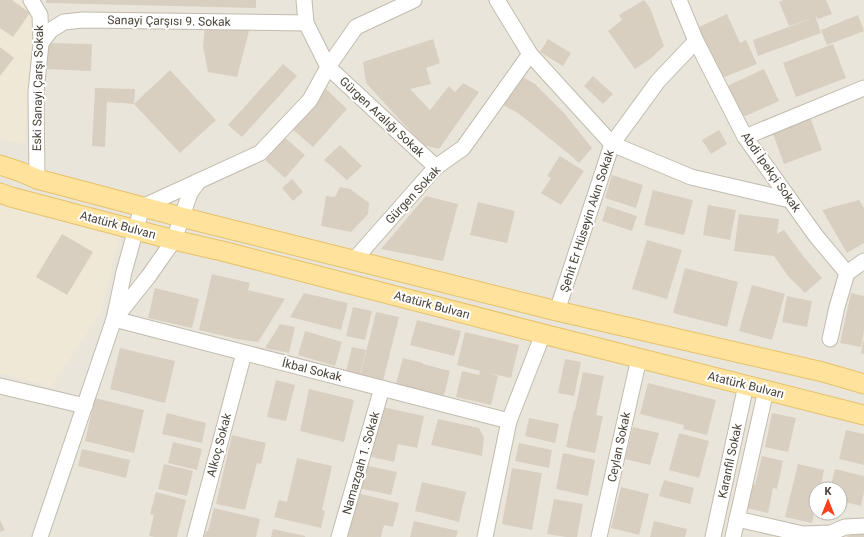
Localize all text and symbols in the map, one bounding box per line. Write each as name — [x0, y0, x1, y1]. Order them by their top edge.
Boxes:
street label: Sanayi Çarşısı 9. Sokak — [107, 13, 232, 29]
street label: Eski Sanayi Çarşı Sokak — [30, 24, 46, 151]
street label: Gürgen Aralığı Sokak — [337, 74, 428, 161]
street label: Abdi İpekçi Sokak — [738, 129, 805, 215]
street label: Şehit Er Hüseyin Akın Sokak — [557, 147, 617, 294]
street label: Gürgen Sokak — [383, 162, 444, 227]
street label: Atatürk Bulvarı — [78, 208, 158, 242]
street label: Atatürk Bulvarı — [392, 288, 472, 322]
street label: İkbal Sokak — [281, 355, 344, 384]
street label: Atatürk Bulvarı — [706, 369, 786, 401]
street label: Namazgah 1. Sokak — [340, 409, 383, 516]
street label: Ceylan Sokak — [605, 410, 633, 483]
street label: Alkoç Sokak — [204, 411, 234, 478]
street label: Karanfil Sokak — [715, 421, 745, 500]
north arrow — [808, 481, 848, 521]
text: K — [825, 485, 833, 498]

